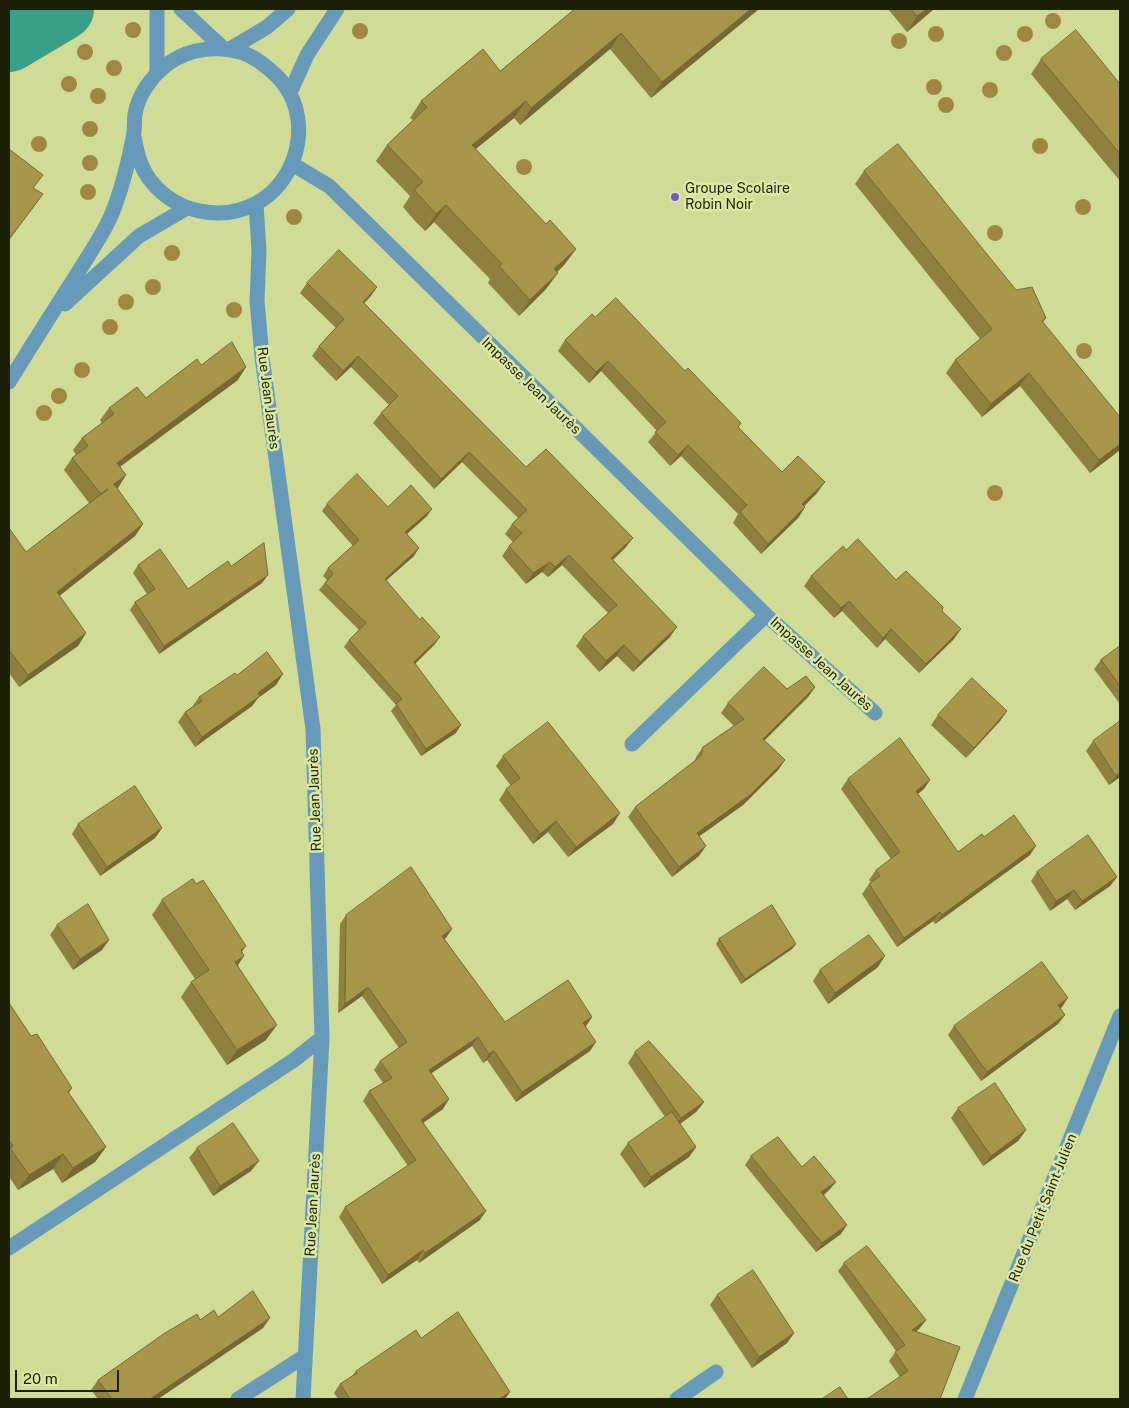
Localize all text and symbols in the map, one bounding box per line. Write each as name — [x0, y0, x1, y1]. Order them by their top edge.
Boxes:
place label: Groupe Scolaire Robin Noir — [685, 181, 790, 213]
marker: Groupe Scolaire Robin Noir — [669, 191, 681, 203]
street label: Impasse Jean Jaurès — [478, 334, 584, 438]
street label: Rue Jean Jaurès — [253, 346, 283, 450]
street label: Impasse Jean Jaurès — [766, 614, 876, 714]
street label: Rue Jean Jaurès — [305, 748, 325, 852]
street label: Rue du Petit Saint-Julien — [1006, 1131, 1080, 1285]
street label: Rue Jean Jaurès — [302, 1153, 324, 1257]
scale bar — [18, 1360, 121, 1392]
text: 20 m — [23, 1370, 58, 1387]

